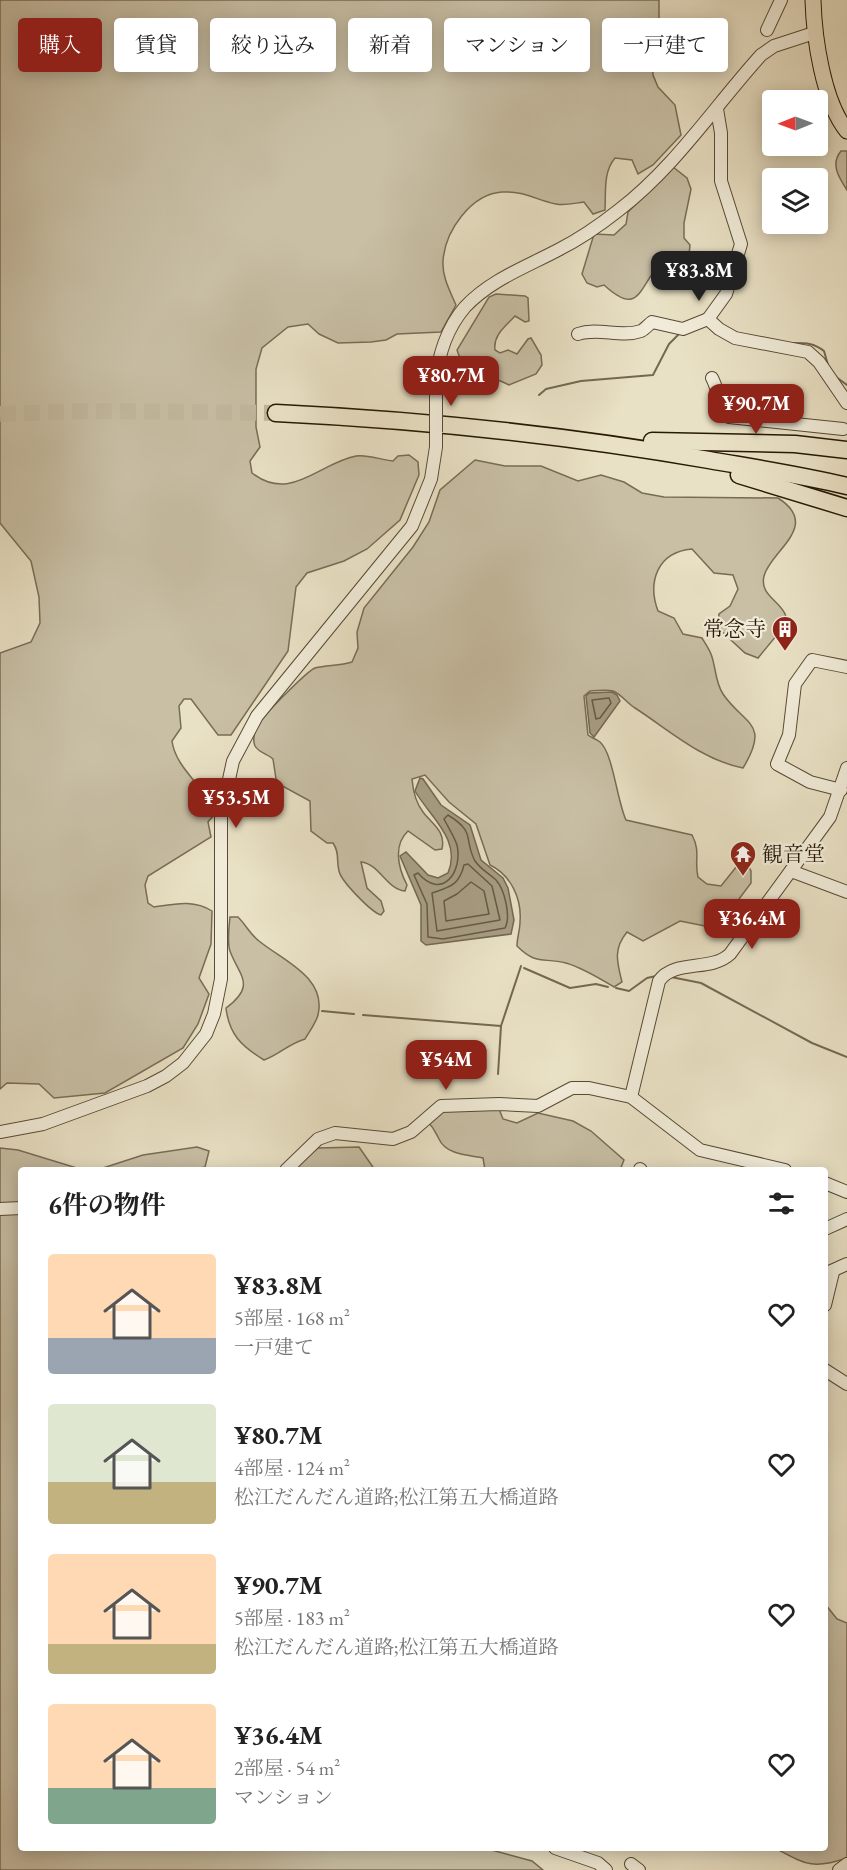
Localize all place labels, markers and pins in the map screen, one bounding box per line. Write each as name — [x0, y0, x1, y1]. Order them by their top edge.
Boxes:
pin: ¥83.8M — [650, 251, 748, 302]
pin: ¥80.7M — [402, 356, 500, 407]
pin: ¥90.7M — [707, 384, 805, 435]
building icon: 常念寺 — [770, 614, 800, 652]
place label: 常念寺 — [703, 615, 766, 642]
pin: ¥53.5M — [187, 778, 285, 829]
temple icon: 観音堂 — [728, 839, 758, 877]
place label: 観音堂 — [762, 840, 825, 867]
pin: ¥36.4M — [703, 899, 801, 950]
pin: ¥54M — [410, 1040, 482, 1091]

